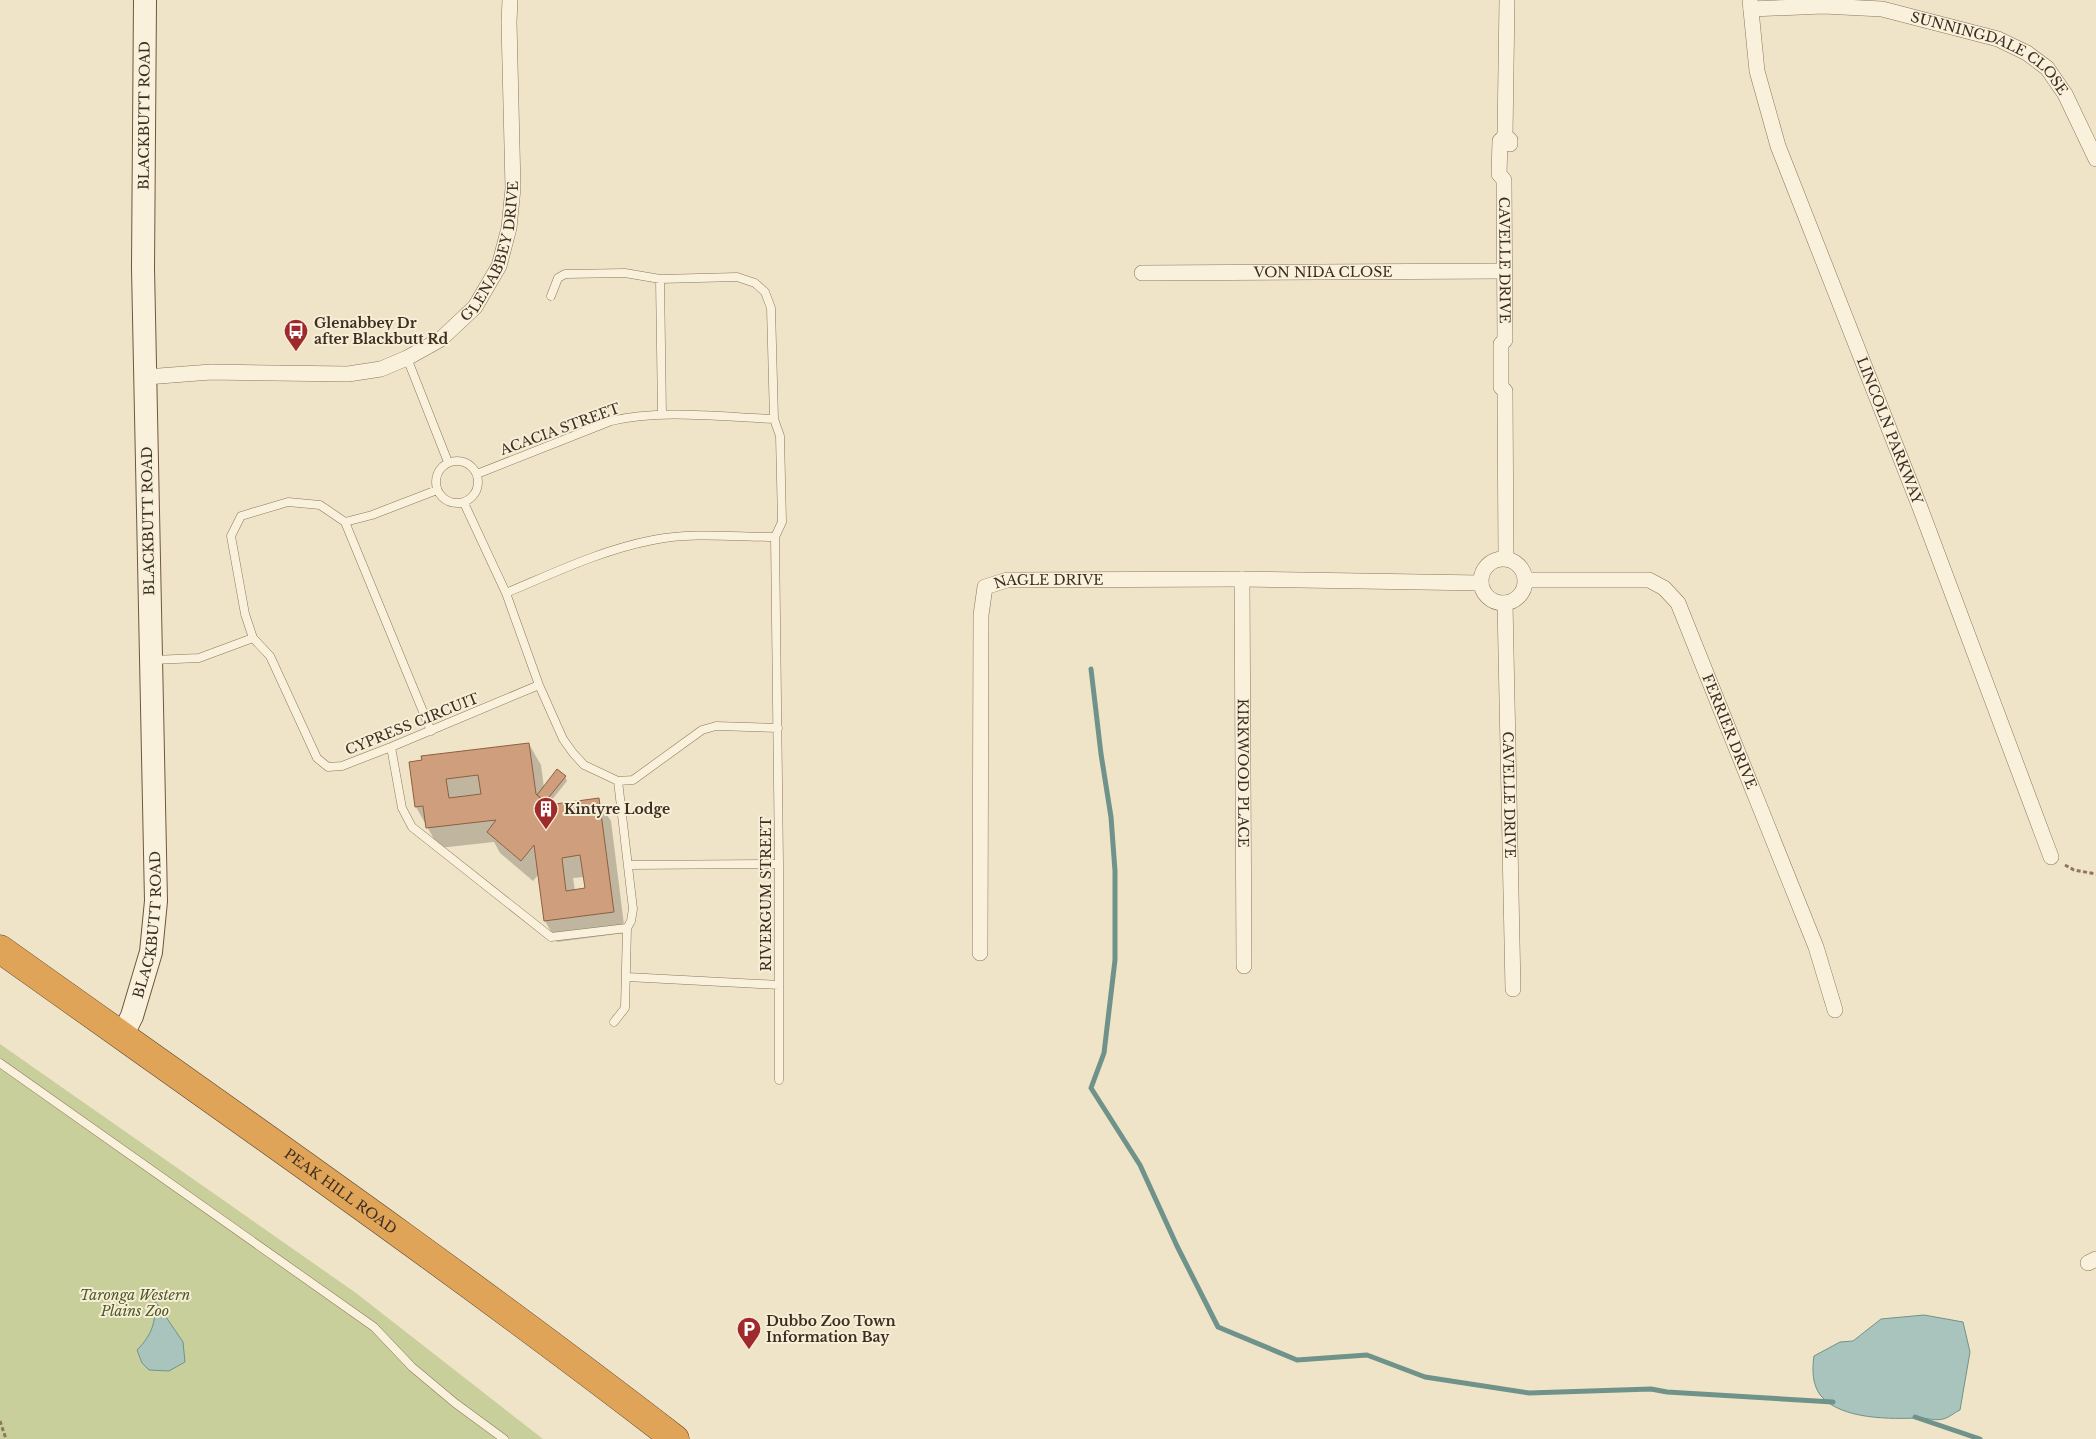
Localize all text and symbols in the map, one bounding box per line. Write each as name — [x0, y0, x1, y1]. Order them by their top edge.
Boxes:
street label: SUNNINGDALE CLOSE — [1909, 8, 2072, 98]
street label: BLACKBUTT ROAD — [135, 41, 154, 190]
street label: GLENABBEY DRIVE — [456, 181, 522, 325]
street label: CAVELLE DRIVE — [1495, 197, 1514, 324]
street label: VON NIDA CLOSE — [1253, 263, 1392, 281]
place label: Glenabbey Dr after Blackbutt Rd — [314, 314, 449, 348]
bus stop icon: Glenabbey Dr after Blackbutt Rd — [283, 318, 309, 352]
street label: LINCOLN PARKWAY — [1853, 354, 1927, 508]
street label: ACACIA STREET — [497, 399, 622, 459]
street label: BLACKBUTT ROAD — [138, 446, 158, 596]
street label: NAGLE DRIVE — [992, 571, 1104, 593]
street label: FERRIER DRIVE — [1698, 671, 1761, 792]
street label: CYPRESS CIRCUIT — [343, 689, 481, 759]
street label: KIRKWOOD PLACE — [1234, 698, 1252, 848]
street label: CAVELLE DRIVE — [1499, 731, 1519, 859]
building icon: Kintyre Lodge — [533, 796, 559, 830]
place label: Kintyre Lodge — [564, 800, 670, 818]
street label: RIVERGUM STREET — [757, 816, 775, 972]
street label: BLACKBUTT ROAD — [129, 851, 165, 1000]
street label: PEAK HILL ROAD — [281, 1145, 401, 1238]
park label: Taronga Western Plains Zoo — [80, 1286, 190, 1320]
place label: Dubbo Zoo Town Information Bay — [766, 1312, 896, 1346]
parking icon: Dubbo Zoo Town Information Bay — [736, 1316, 762, 1350]

